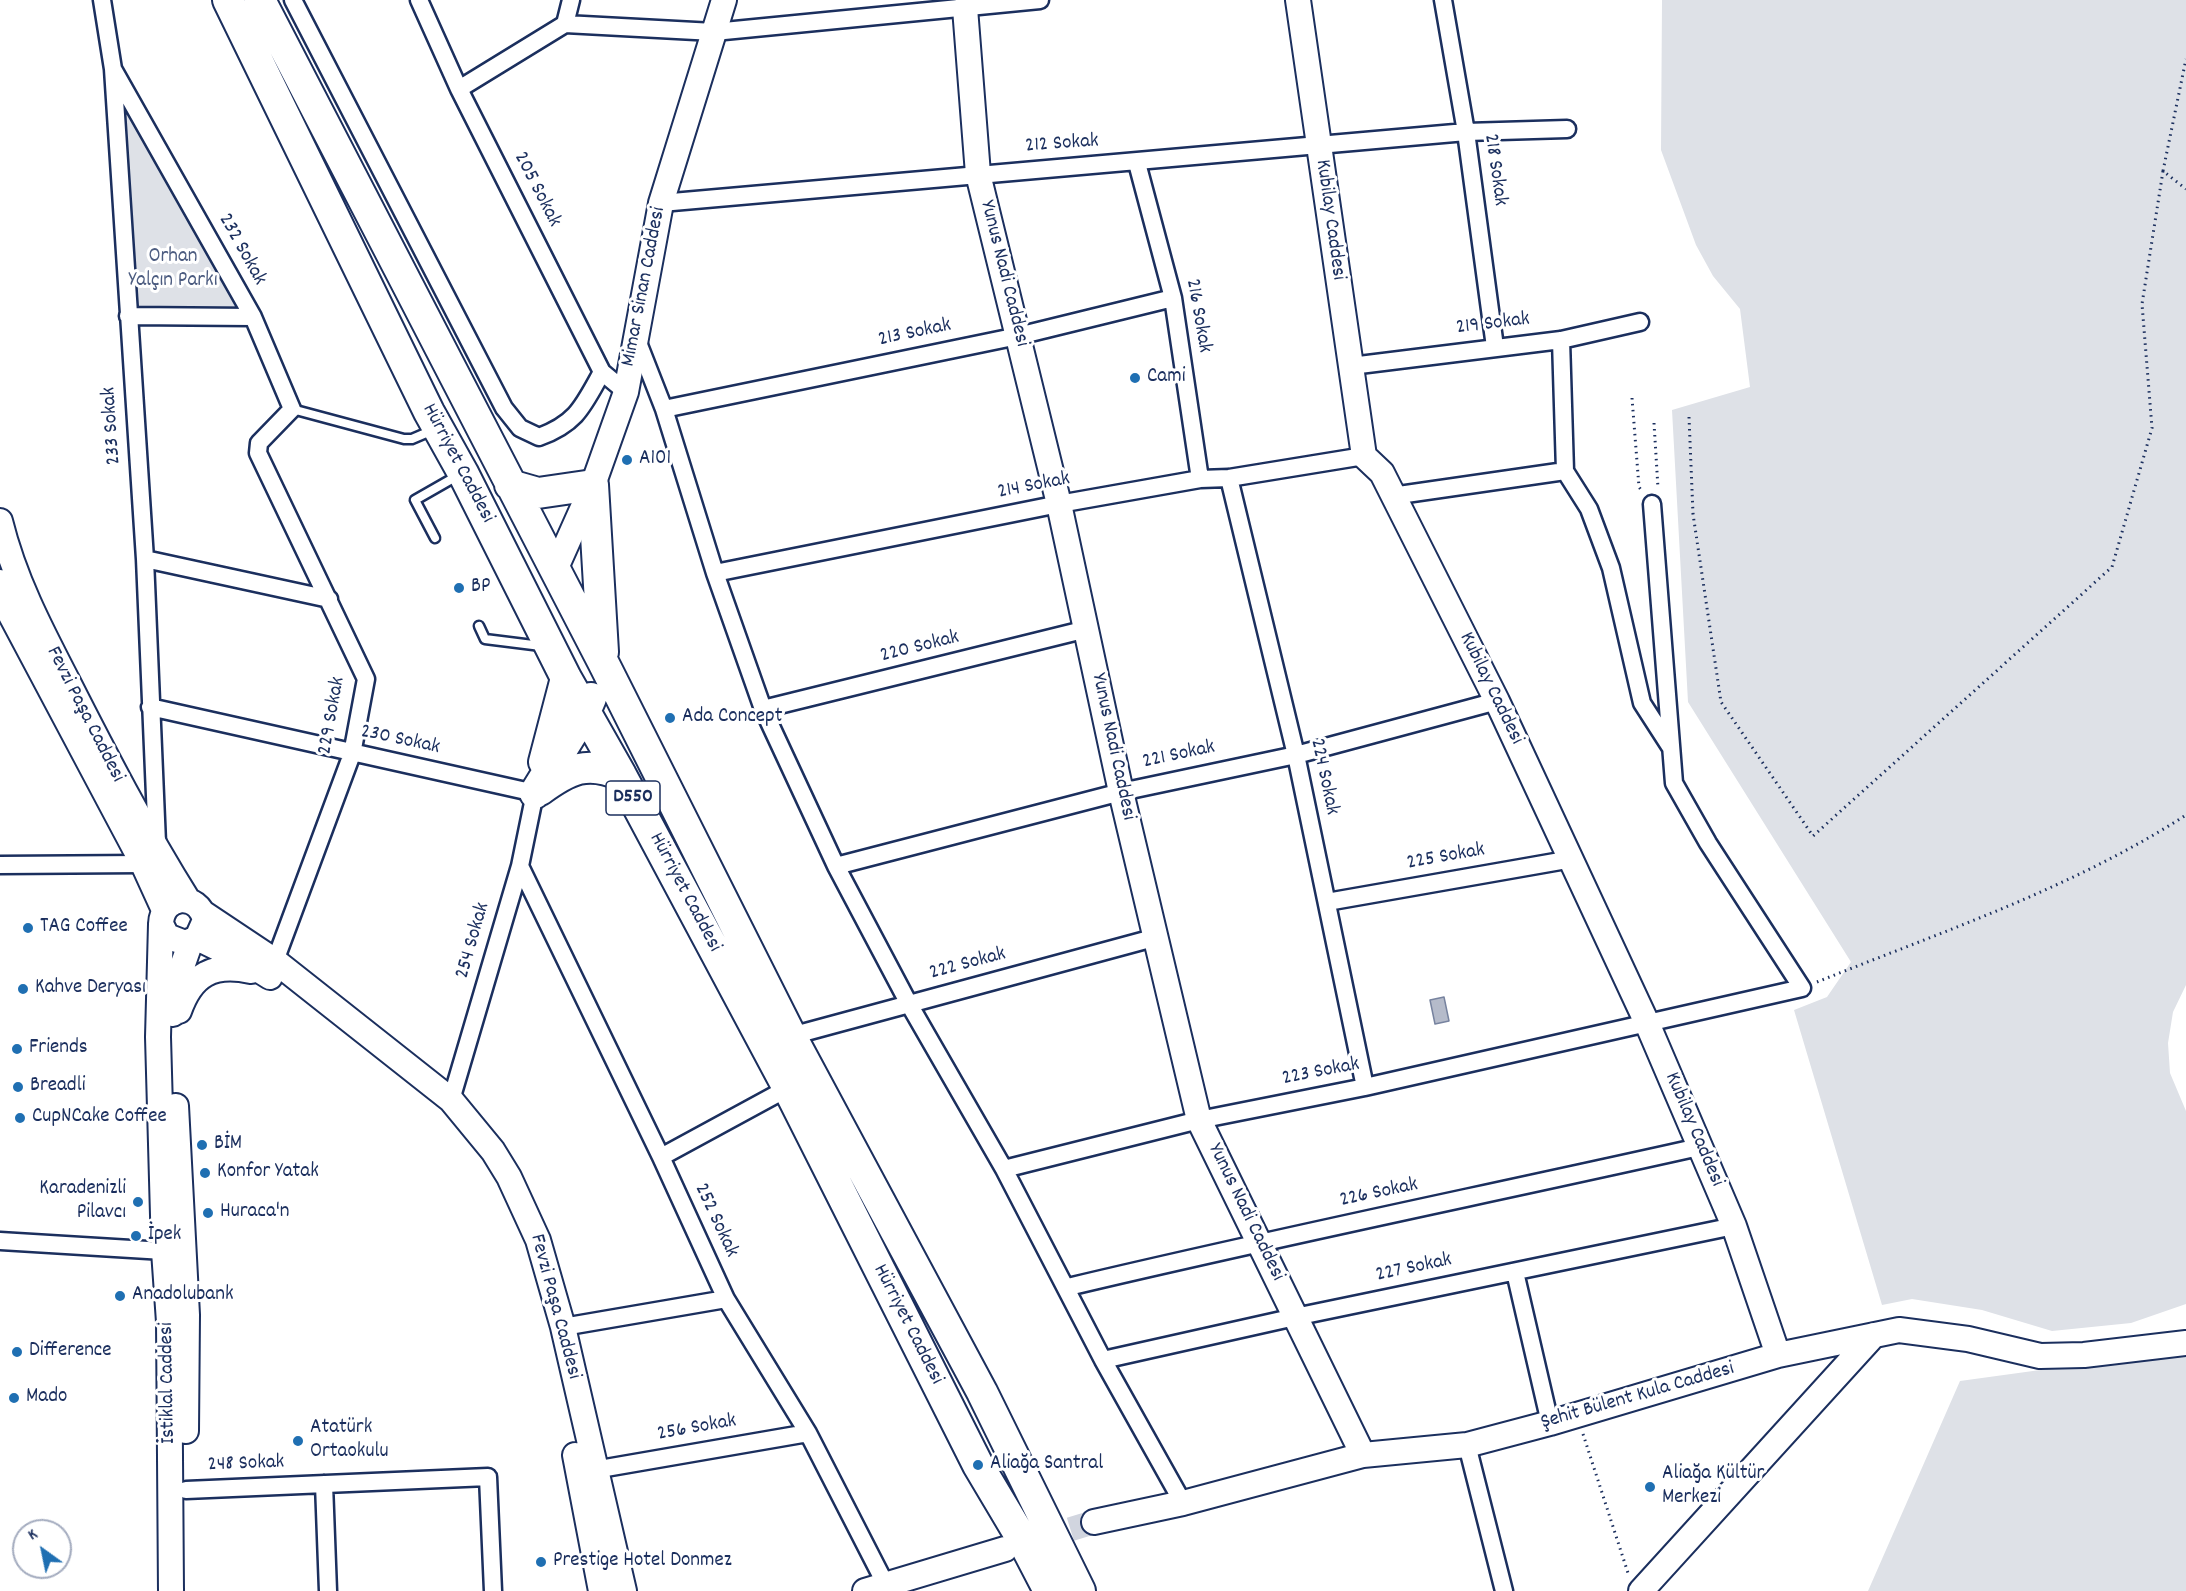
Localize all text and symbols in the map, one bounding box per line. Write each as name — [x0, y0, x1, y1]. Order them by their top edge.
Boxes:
street label: 212 Sokak — [1024, 130, 1100, 160]
street label: 218 Sokak — [1476, 132, 1512, 208]
street label: 205 Sokak — [506, 148, 566, 232]
street label: Kubilay Caddesi — [1308, 158, 1350, 282]
street label: Yunus Nadi Caddesi — [973, 198, 1033, 350]
street label: Mimar Sinan Caddesi — [617, 205, 673, 369]
street label: 232 Sokak — [211, 210, 271, 290]
park label: Orhan Yalçın Parkı — [129, 245, 217, 295]
street label: 216 Sokak — [1178, 277, 1216, 355]
street label: 219 Sokak — [1455, 308, 1531, 342]
street label: 213 Sokak — [876, 314, 954, 354]
place label: Cami — [1147, 365, 1185, 391]
marker: Cami — [1128, 371, 1142, 385]
street label: 233 Sokak — [98, 386, 128, 466]
street label: Hürriyet Caddesi — [415, 400, 499, 528]
place label: A101 — [639, 447, 671, 473]
marker: A101 — [620, 453, 634, 467]
street label: 214 Sokak — [996, 468, 1072, 506]
place label: BP — [471, 575, 490, 601]
marker: BP — [452, 581, 466, 595]
street label: 220 Sokak — [878, 626, 962, 670]
street label: Kubilay Caddesi — [1452, 629, 1528, 749]
street label: Fevzi Paşa Caddesi — [39, 643, 129, 787]
street label: Yunus Nadi Caddesi — [1084, 671, 1140, 823]
street label: 229 Sokak — [314, 675, 352, 757]
place label: Ada Concept — [682, 705, 783, 731]
marker: Ada Concept — [663, 711, 677, 725]
street label: 230 Sokak — [358, 720, 442, 762]
street label: 221 Sokak — [1140, 736, 1218, 776]
street label: 224 Sokak — [1303, 736, 1343, 818]
road number: D550 — [606, 781, 660, 815]
street label: Hürriyet Caddesi — [642, 829, 726, 957]
street label: 225 Sokak — [1405, 839, 1487, 877]
street label: 254 Sokak — [451, 900, 497, 982]
place label: TAG Coffee — [40, 915, 128, 941]
marker: TAG Coffee — [21, 921, 35, 935]
street label: 222 Sokak — [927, 943, 1009, 987]
place label: Kahve Deryası — [35, 976, 146, 1002]
marker: Kahve Deryası — [16, 982, 30, 996]
place label: Friends — [29, 1036, 88, 1062]
marker: Friends — [10, 1042, 24, 1056]
street label: 223 Sokak — [1280, 1053, 1362, 1093]
street label: Kubilay Caddesi — [1658, 1069, 1728, 1191]
place label: Breadli — [30, 1074, 86, 1100]
marker: Breadli — [11, 1080, 25, 1094]
place label: CupNCake Coffee — [32, 1105, 167, 1131]
marker: CupNCake Coffee — [13, 1111, 27, 1125]
place label: BİM — [214, 1132, 242, 1158]
marker: BİM — [195, 1138, 209, 1152]
street label: Yunus Nadi Caddesi — [1201, 1140, 1289, 1286]
place label: Konfor Yatak — [217, 1160, 319, 1186]
marker: Konfor Yatak — [198, 1166, 212, 1180]
street label: 226 Sokak — [1338, 1173, 1420, 1215]
place label: Karadenizli Pilavcı — [39, 1177, 126, 1227]
street label: 252 Sokak — [687, 1180, 743, 1262]
marker: Karadenizli Pilavcı — [131, 1195, 145, 1209]
place label: Huraca'n — [220, 1200, 290, 1226]
marker: Huraca'n — [201, 1206, 215, 1220]
place label: İpek — [148, 1223, 181, 1249]
marker: İpek — [129, 1229, 143, 1243]
street label: Fevzi Paşa Caddesi — [523, 1232, 585, 1382]
street label: 227 Sokak — [1374, 1249, 1454, 1289]
street label: Hürriyet Caddesi — [866, 1261, 948, 1389]
place label: Anadolubank — [132, 1283, 234, 1309]
marker: Anadolubank — [113, 1289, 127, 1303]
street label: İstiklal Caddesi — [155, 1322, 183, 1444]
place label: Difference — [29, 1339, 112, 1365]
marker: Difference — [10, 1345, 24, 1359]
street label: Şehit Bülent Kula Caddesi — [1539, 1357, 1737, 1437]
place label: Mado — [26, 1385, 67, 1411]
marker: Mado — [7, 1391, 21, 1405]
street label: 256 Sokak — [656, 1410, 738, 1448]
place label: Atatürk Ortaokulu — [310, 1416, 388, 1466]
marker: Atatürk Ortaokulu — [291, 1434, 305, 1448]
street label: 248 Sokak — [207, 1451, 285, 1479]
place label: Aliağa Santral — [990, 1452, 1103, 1478]
marker: Aliağa Santral — [971, 1458, 985, 1472]
place label: Aliağa Kültür Merkezi — [1662, 1462, 1764, 1512]
marker: Aliağa Kültür Merkezi — [1643, 1480, 1657, 1494]
north arrow — [12, 1519, 72, 1579]
text: K — [24, 1524, 42, 1547]
place label: Prestige Hotel Donmez — [553, 1549, 732, 1575]
marker: Prestige Hotel Donmez — [534, 1555, 548, 1569]

